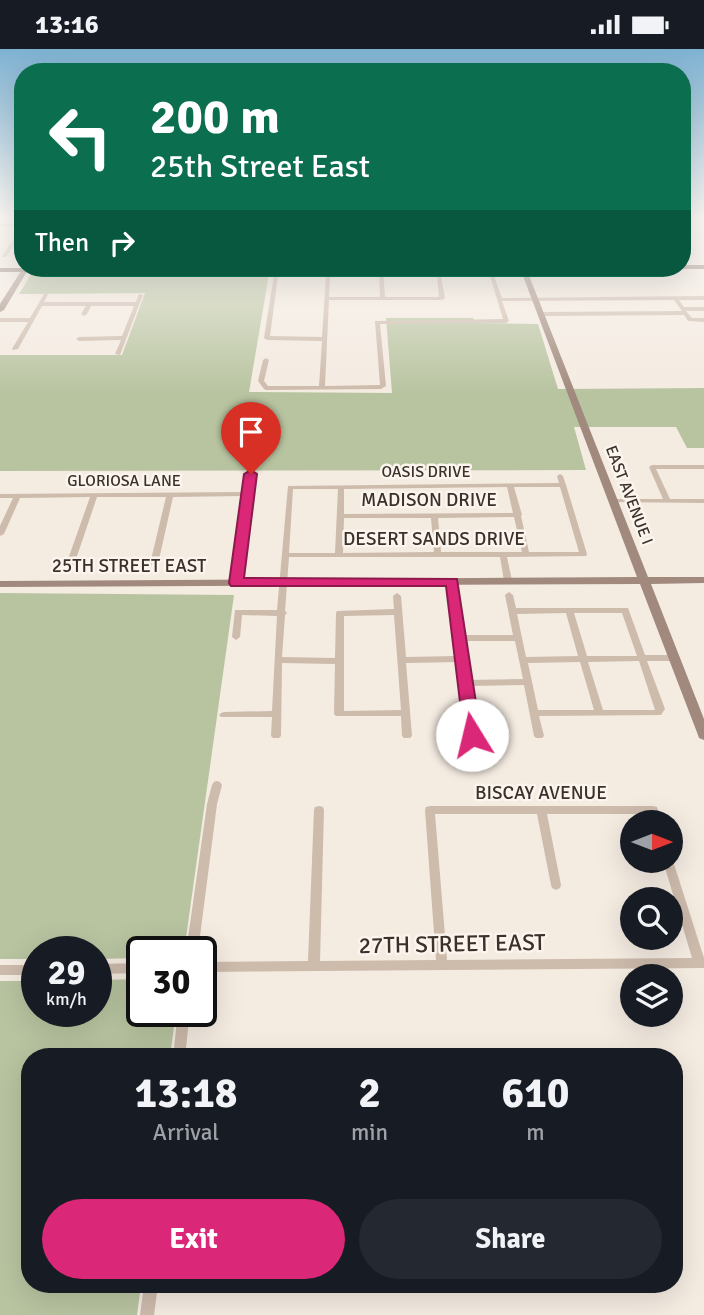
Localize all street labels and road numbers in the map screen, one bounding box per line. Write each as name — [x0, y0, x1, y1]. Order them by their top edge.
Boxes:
street label: EAST AVENUE I — [601, 443, 657, 547]
street label: OASIS DRIVE — [381, 462, 471, 482]
street label: GLORIOSA LANE — [67, 471, 181, 491]
street label: MADISON DRIVE — [361, 488, 497, 512]
street label: DESERT SANDS DRIVE — [343, 527, 525, 551]
street label: 25TH STREET EAST — [52, 554, 207, 578]
street label: BISCAY AVENUE — [475, 781, 607, 805]
street label: 27TH STREET EAST — [358, 928, 546, 960]

